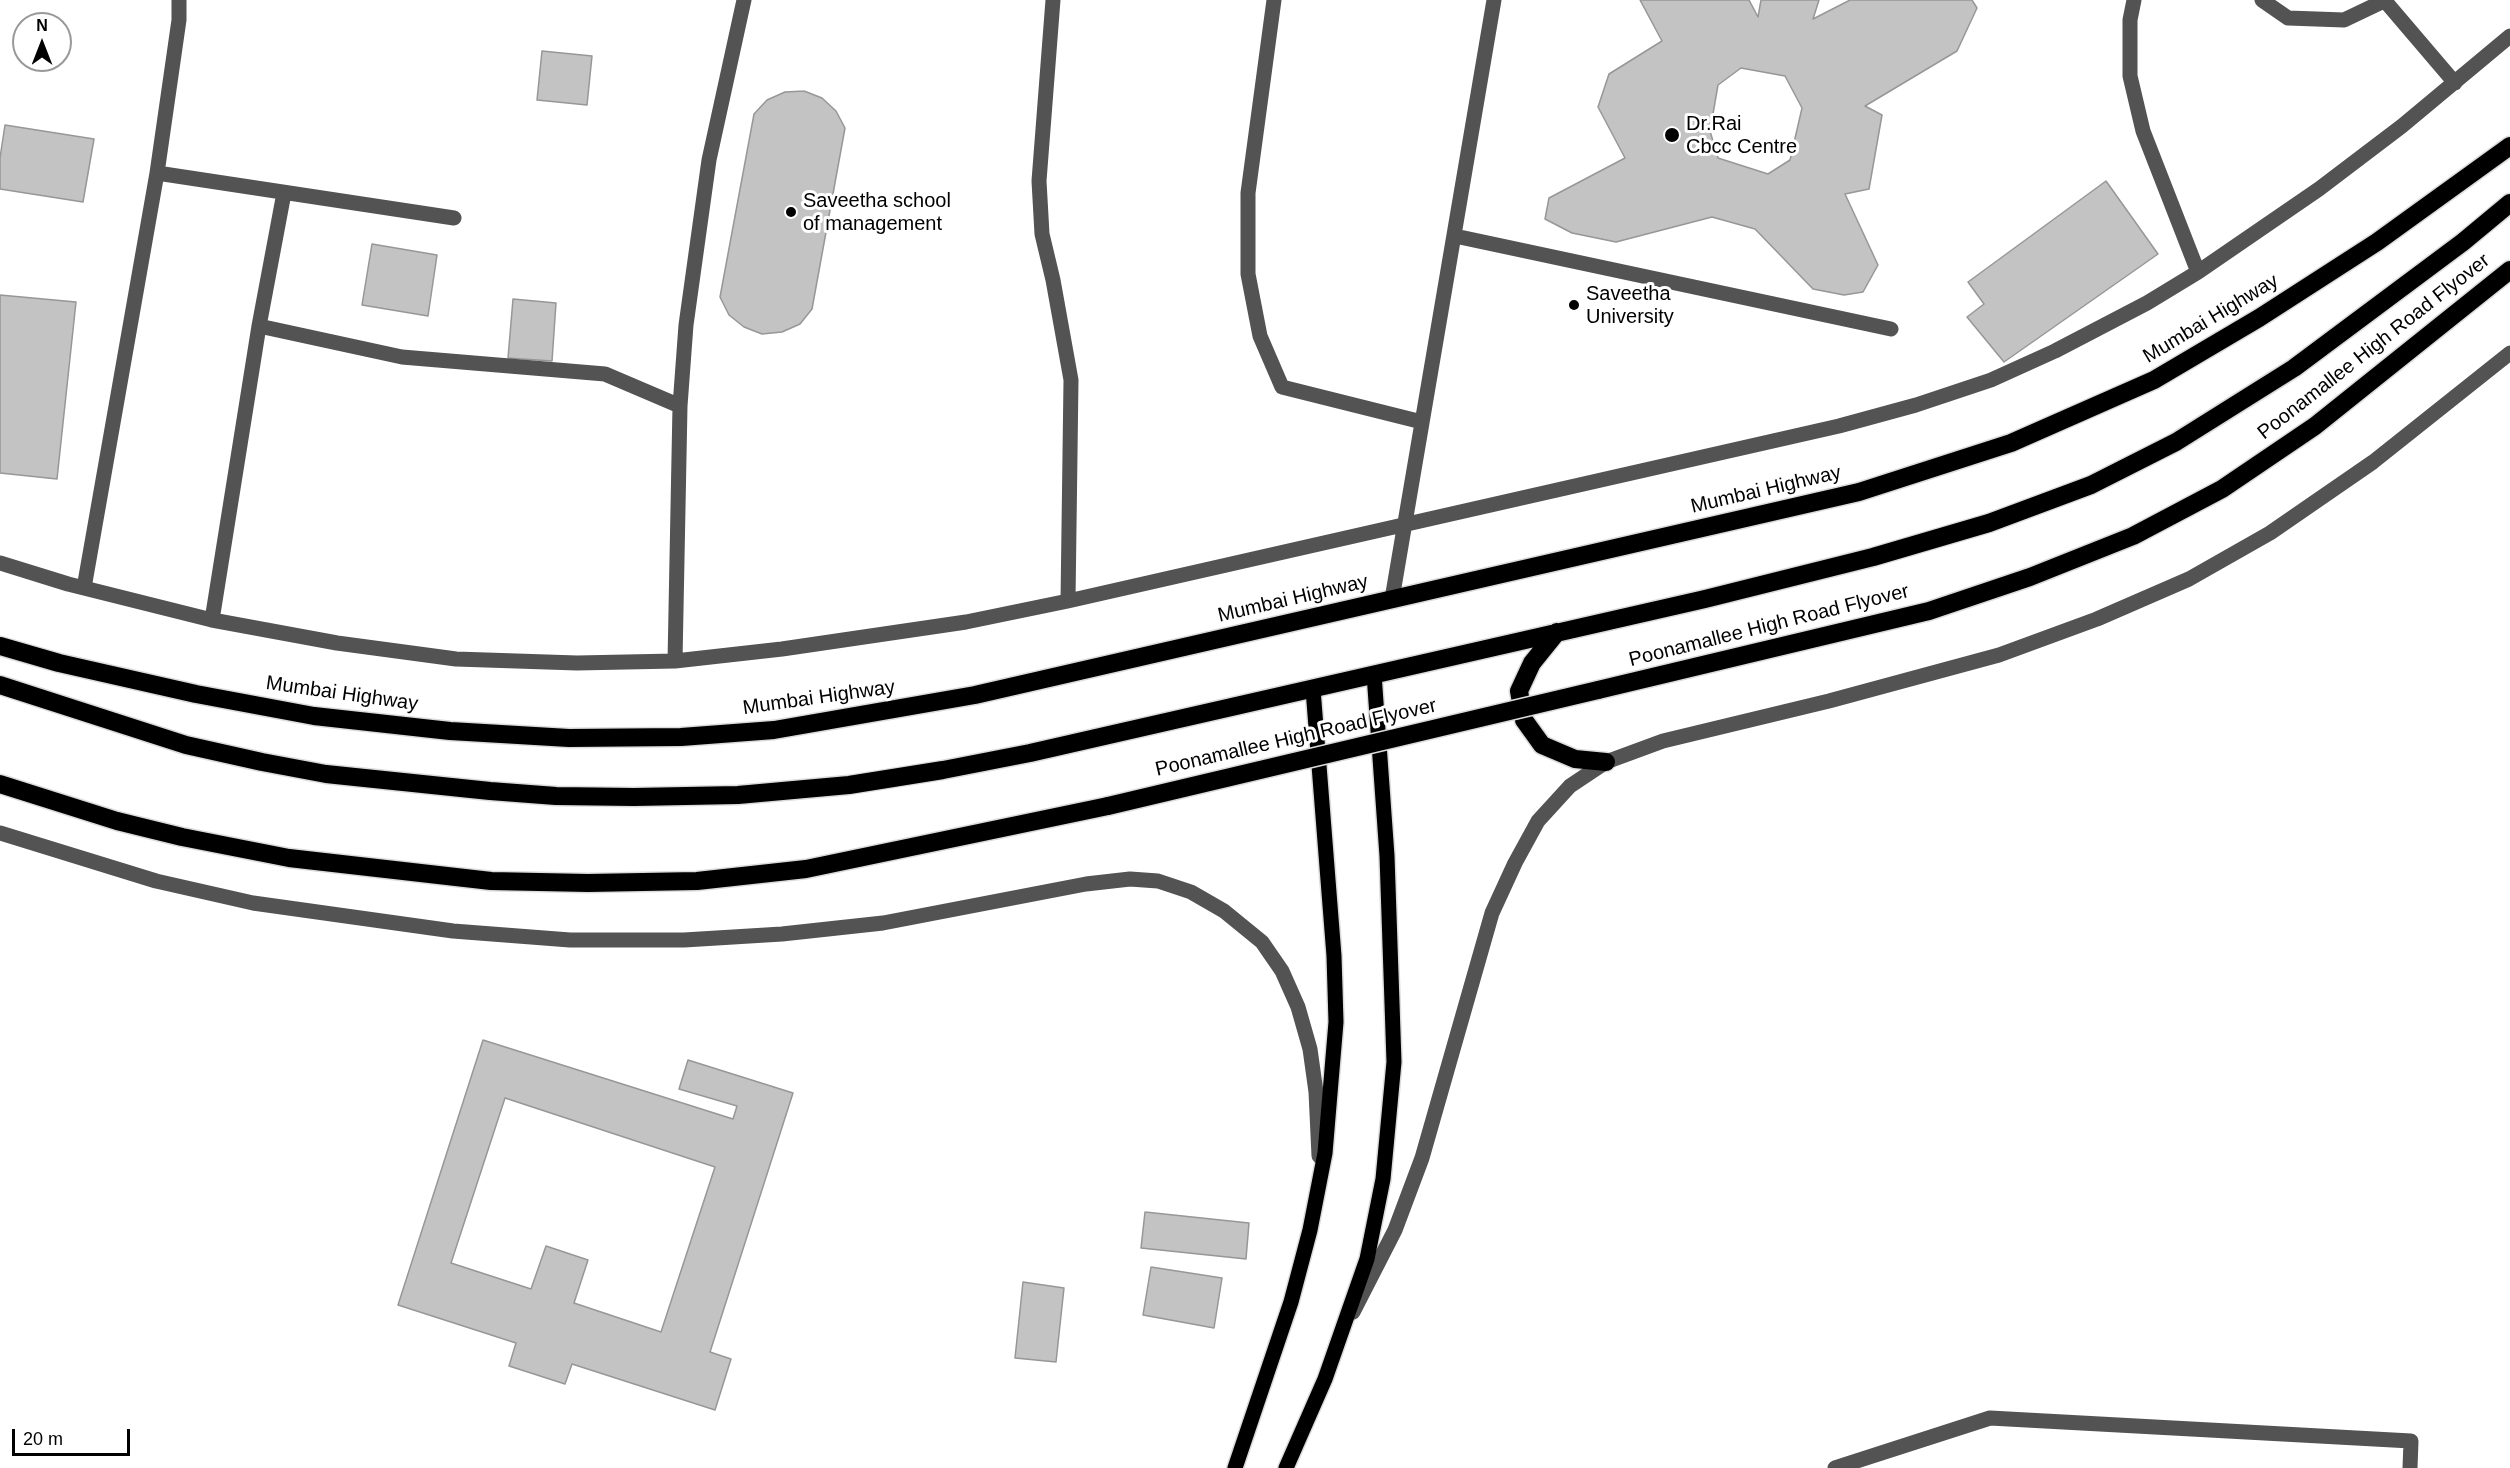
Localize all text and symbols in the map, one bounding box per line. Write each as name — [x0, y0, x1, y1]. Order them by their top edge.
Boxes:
north arrow — [12, 12, 72, 72]
text: N — [36, 17, 48, 34]
place label: Dr.Rai Cbcc Centre — [1686, 112, 1797, 159]
marker: Dr.Rai Cbcc Centre — [1663, 126, 1681, 144]
place label: Saveetha school of management — [803, 189, 951, 236]
marker: Saveetha school of management — [784, 205, 798, 219]
street label: Poonamallee High Road Flyover — [2253, 249, 2495, 445]
street label: Mumbai Highway — [2139, 269, 2283, 369]
place label: Saveetha University — [1586, 282, 1674, 329]
marker: Saveetha University — [1567, 298, 1581, 312]
street label: Mumbai Highway — [1689, 461, 1843, 519]
street label: Mumbai Highway — [1216, 570, 1370, 628]
street label: Poonamallee High Road Flyover — [1626, 580, 1912, 672]
street label: Mumbai Highway — [264, 671, 420, 717]
street label: Mumbai Highway — [741, 675, 897, 721]
street label: Poonamallee High Road Flyover — [1153, 694, 1439, 782]
scale bar — [15, 1417, 134, 1455]
text: 20 m — [23, 1429, 63, 1449]

